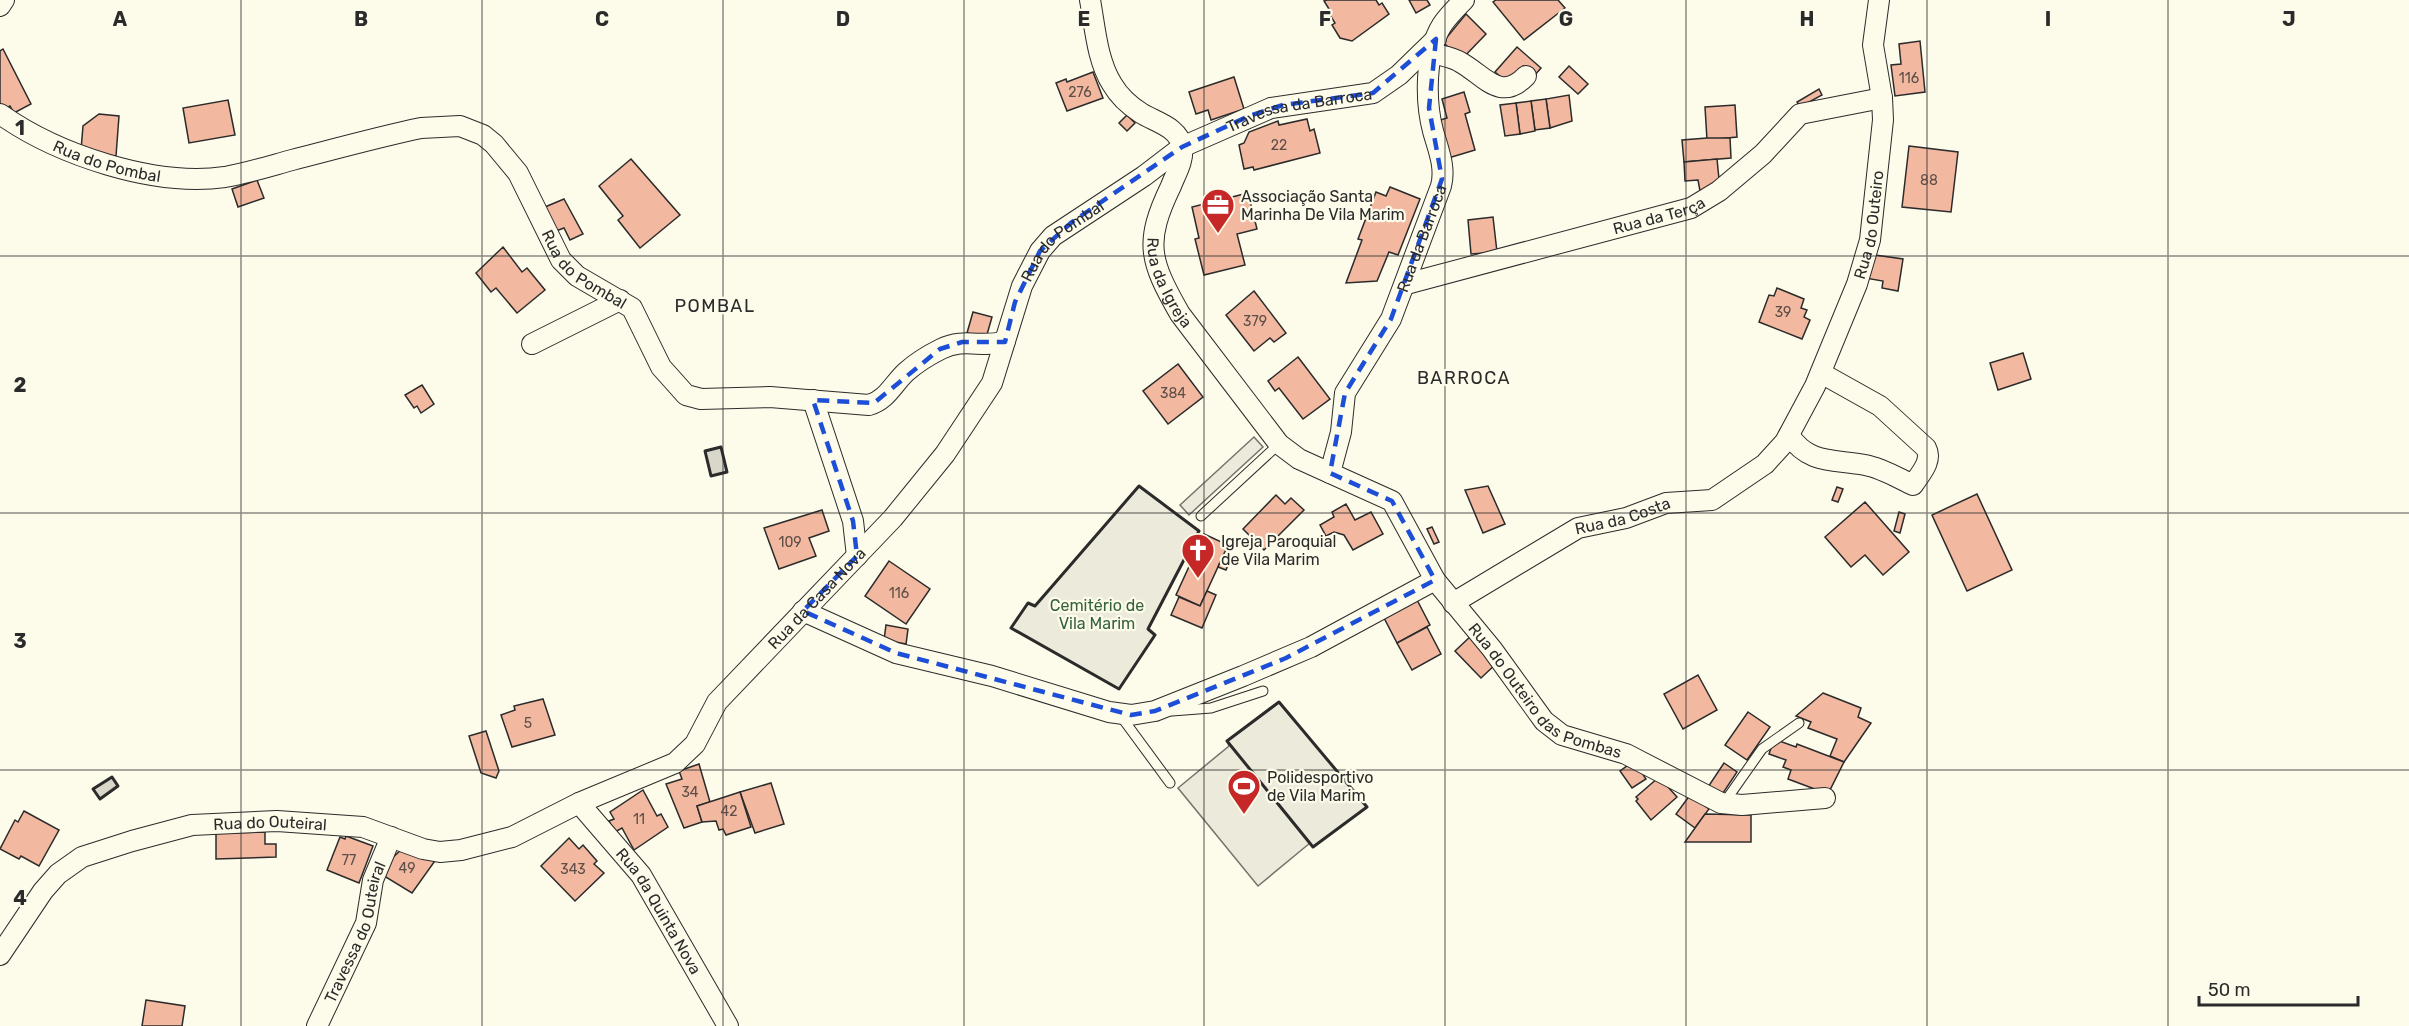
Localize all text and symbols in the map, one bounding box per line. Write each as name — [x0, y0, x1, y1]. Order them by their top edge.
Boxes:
text: A — [113, 7, 128, 31]
text: B — [354, 7, 368, 31]
text: C — [595, 7, 609, 31]
text: D — [836, 7, 850, 31]
text: E — [1078, 7, 1090, 31]
text: F — [1319, 7, 1331, 31]
text: G — [1559, 7, 1573, 31]
text: H — [1800, 7, 1814, 31]
text: I — [2045, 7, 2051, 31]
text: J — [2282, 7, 2296, 31]
house number: 116 — [1899, 70, 1919, 87]
house number: 276 — [1068, 84, 1092, 101]
street label: Travessa da Barroca — [1223, 84, 1373, 136]
text: 1 — [15, 116, 25, 140]
street label: Rua do Pombal — [50, 136, 162, 186]
house number: 22 — [1271, 137, 1287, 154]
street label: Rua do Outeiro — [1849, 169, 1887, 281]
house number: 88 — [1920, 172, 1938, 189]
street label: Rua da Barroca — [1392, 182, 1450, 295]
office icon: Associação Santa Marinha De Vila Marim — [1200, 187, 1236, 234]
place label: Associação Santa Marinha De Vila Marim — [1241, 187, 1405, 224]
street label: Rua da Terça — [1611, 192, 1708, 238]
street label: Rua do Pombal — [1016, 196, 1107, 285]
street label: Rua do Pombal — [538, 226, 630, 312]
street label: Rua da Igreja — [1144, 237, 1196, 331]
district label: POMBAL — [674, 295, 756, 317]
house number: 39 — [1775, 304, 1791, 321]
house number: 379 — [1243, 313, 1267, 330]
district label: BARROCA — [1417, 367, 1511, 389]
text: 2 — [14, 373, 27, 397]
house number: 384 — [1160, 385, 1186, 402]
street label: Rua da Costa — [1573, 493, 1673, 538]
church icon: Igreja Paroquial de Vila Marim — [1180, 532, 1216, 579]
place label: Igreja Paroquial de Vila Marim — [1221, 532, 1336, 569]
house number: 109 — [778, 534, 802, 551]
street label: Rua da Casa Nova — [764, 543, 869, 653]
house number: 116 — [889, 585, 909, 602]
park label: Cemitério de Vila Marim — [1050, 596, 1144, 633]
street label: Rua do Outeiro das Pombas — [1465, 619, 1624, 762]
text: 3 — [13, 629, 27, 653]
house number: 5 — [524, 715, 532, 732]
sports icon: Polidesportivo de Vila Marim — [1226, 768, 1262, 815]
place label: Polidesportivo de Vila Marim — [1267, 768, 1373, 805]
house number: 34 — [681, 784, 699, 801]
house number: 42 — [721, 803, 737, 820]
street label: Rua do Outeiral — [213, 811, 328, 834]
house number: 11 — [633, 811, 645, 828]
street label: Rua da Quinta Nova — [612, 844, 706, 977]
house number: 77 — [342, 852, 356, 869]
street label: Travessa do Outeiral — [320, 858, 389, 1006]
house number: 49 — [399, 860, 415, 877]
house number: 343 — [560, 861, 586, 878]
text: 4 — [13, 886, 27, 910]
scale bar — [2199, 969, 2358, 1007]
text: 50 m — [2208, 979, 2251, 1001]

